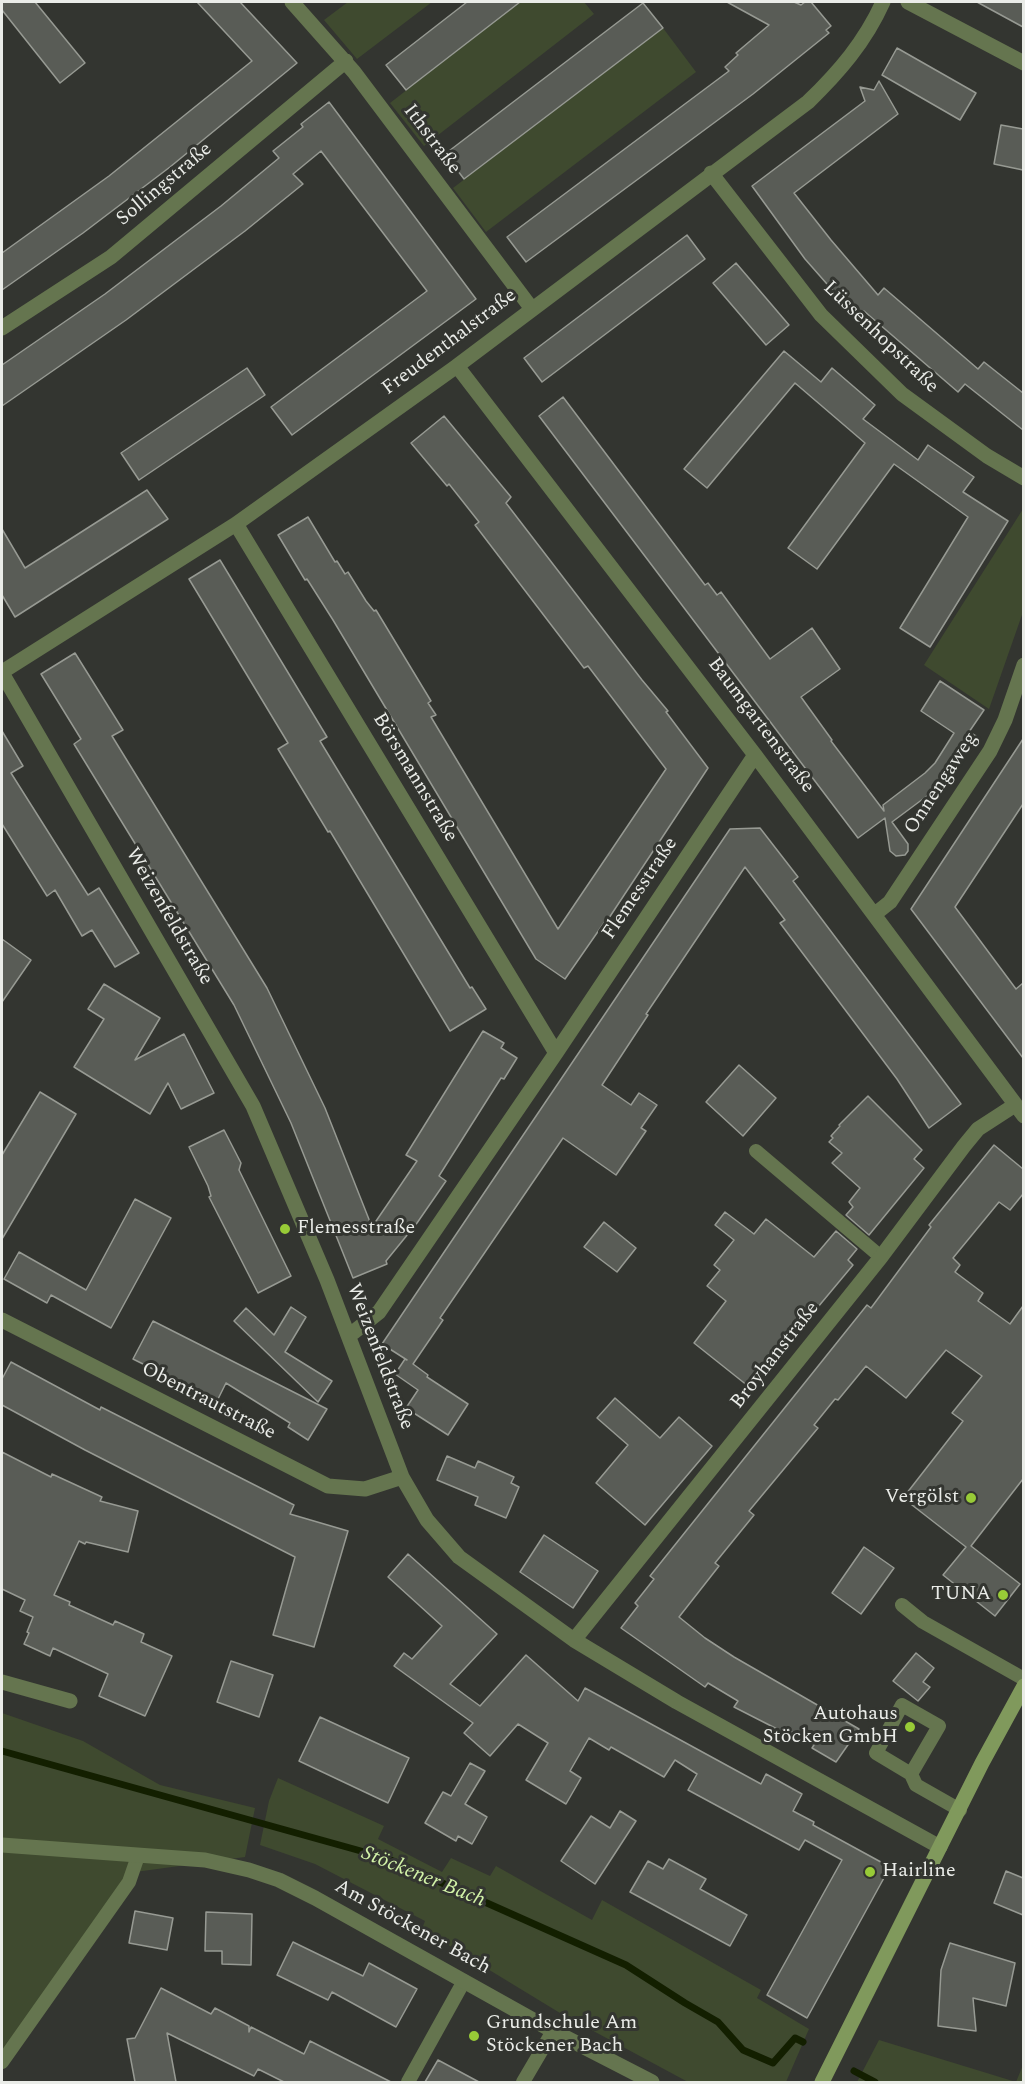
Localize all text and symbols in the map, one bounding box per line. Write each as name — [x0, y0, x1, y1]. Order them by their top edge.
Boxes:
street label: Ithstraße — [397, 100, 465, 180]
street label: Sollingstraße — [112, 138, 218, 232]
street label: Lüssenhopstraße — [817, 277, 943, 399]
street label: Freudenthalstraße — [378, 284, 522, 402]
street label: Baumgartenstraße — [701, 653, 819, 799]
street label: Börsmannstraße — [366, 709, 462, 847]
street label: Onnengaweg — [900, 728, 984, 840]
street label: Flemesstraße — [598, 833, 684, 945]
street label: Weizenfeldstraße — [119, 844, 217, 990]
place label: Flemesstraße — [297, 1217, 415, 1241]
marker: Flemesstraße — [278, 1222, 292, 1236]
street label: Weizenfeldstraße — [340, 1280, 418, 1434]
street label: Broyhanstraße — [727, 1297, 825, 1415]
street label: Obentrautstraße — [137, 1358, 279, 1446]
place label: Vergölst — [885, 1486, 959, 1510]
marker: Vergölst — [964, 1491, 978, 1505]
place label: TUNA — [931, 1583, 991, 1607]
marker: TUNA — [996, 1588, 1010, 1602]
place label: Autohaus Stöcken GmbH — [763, 1703, 898, 1750]
marker: Autohaus Stöcken GmbH — [903, 1720, 917, 1734]
water label: Stöckener Bach — [357, 1842, 489, 1914]
place label: Hairline — [882, 1860, 956, 1884]
marker: Hairline — [863, 1865, 877, 1879]
street label: Am Stöckener Bach — [330, 1875, 494, 1981]
place label: Grundschule Am Stöckener Bach — [486, 2012, 637, 2059]
marker: Grundschule Am Stöckener Bach — [467, 2029, 481, 2043]

